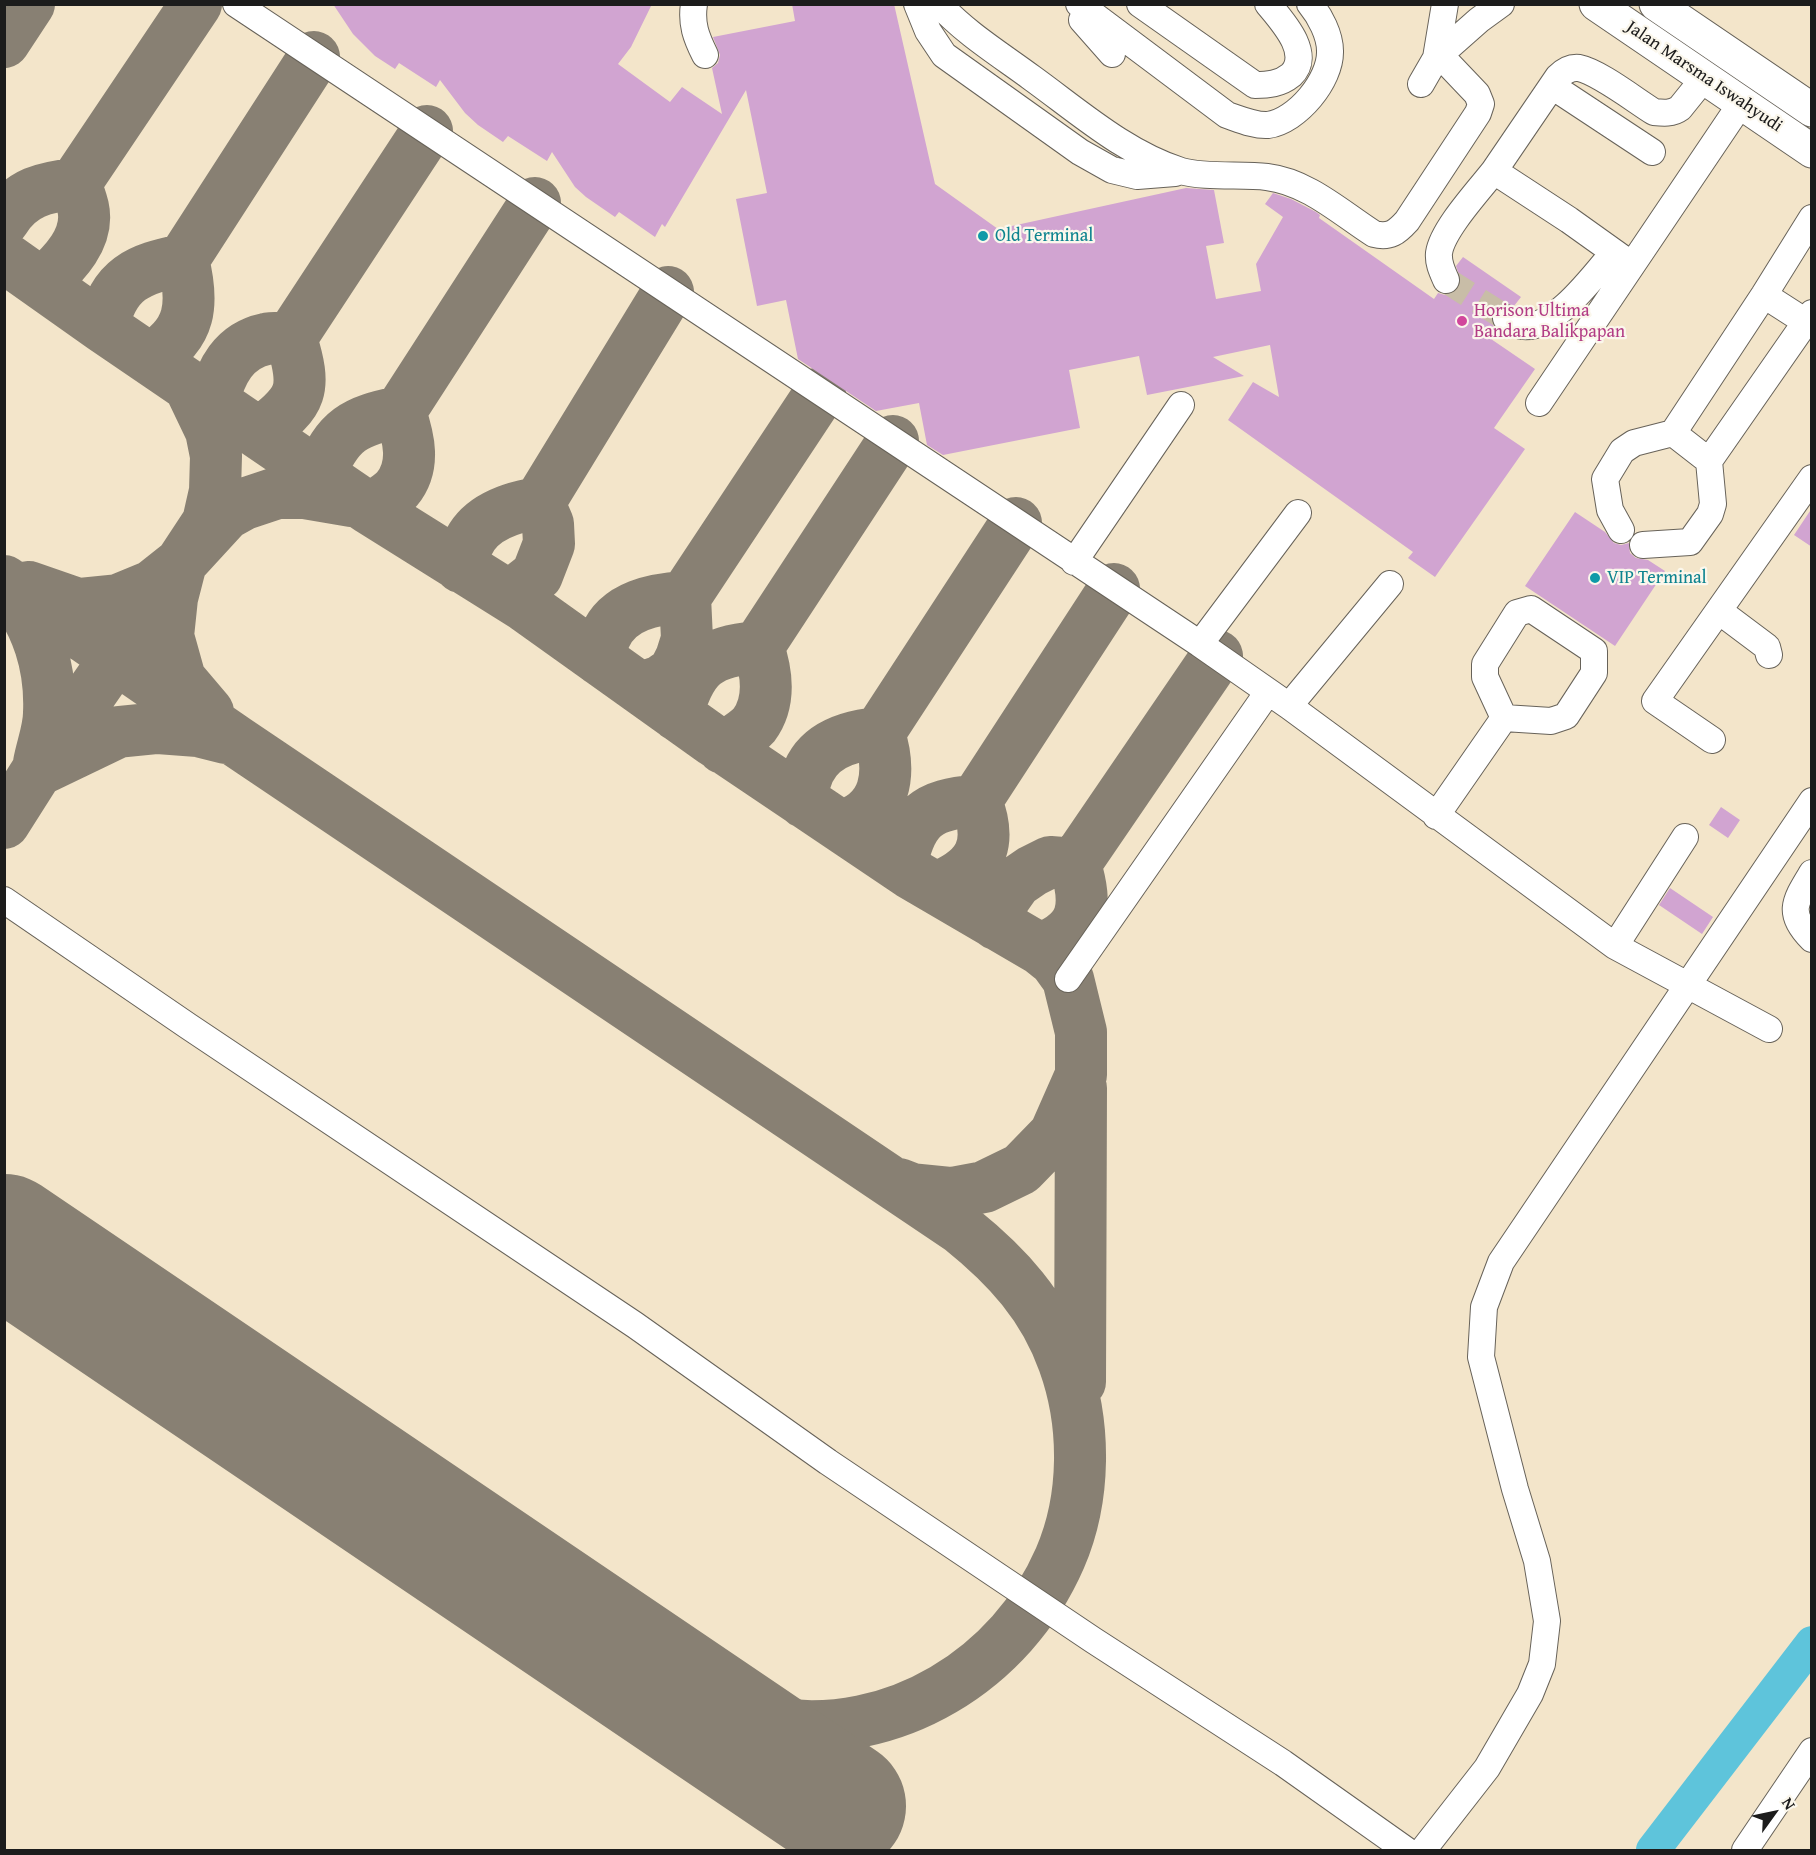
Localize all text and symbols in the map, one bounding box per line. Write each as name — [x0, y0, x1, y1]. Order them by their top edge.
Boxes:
street label: Jalan Marsma Iswahyudi — [1622, 17, 1786, 137]
place label: Old Terminal — [995, 225, 1093, 247]
marker: Old Terminal — [976, 229, 990, 243]
place label: Horison Ultima Bandara Balikpapan — [1474, 300, 1625, 342]
marker: Horison Ultima Bandara Balikpapan — [1455, 314, 1469, 328]
place label: VIP Terminal — [1607, 567, 1707, 589]
marker: VIP Terminal — [1588, 571, 1602, 585]
north arrow — [1744, 1783, 1804, 1843]
text: N — [1776, 1792, 1802, 1814]

